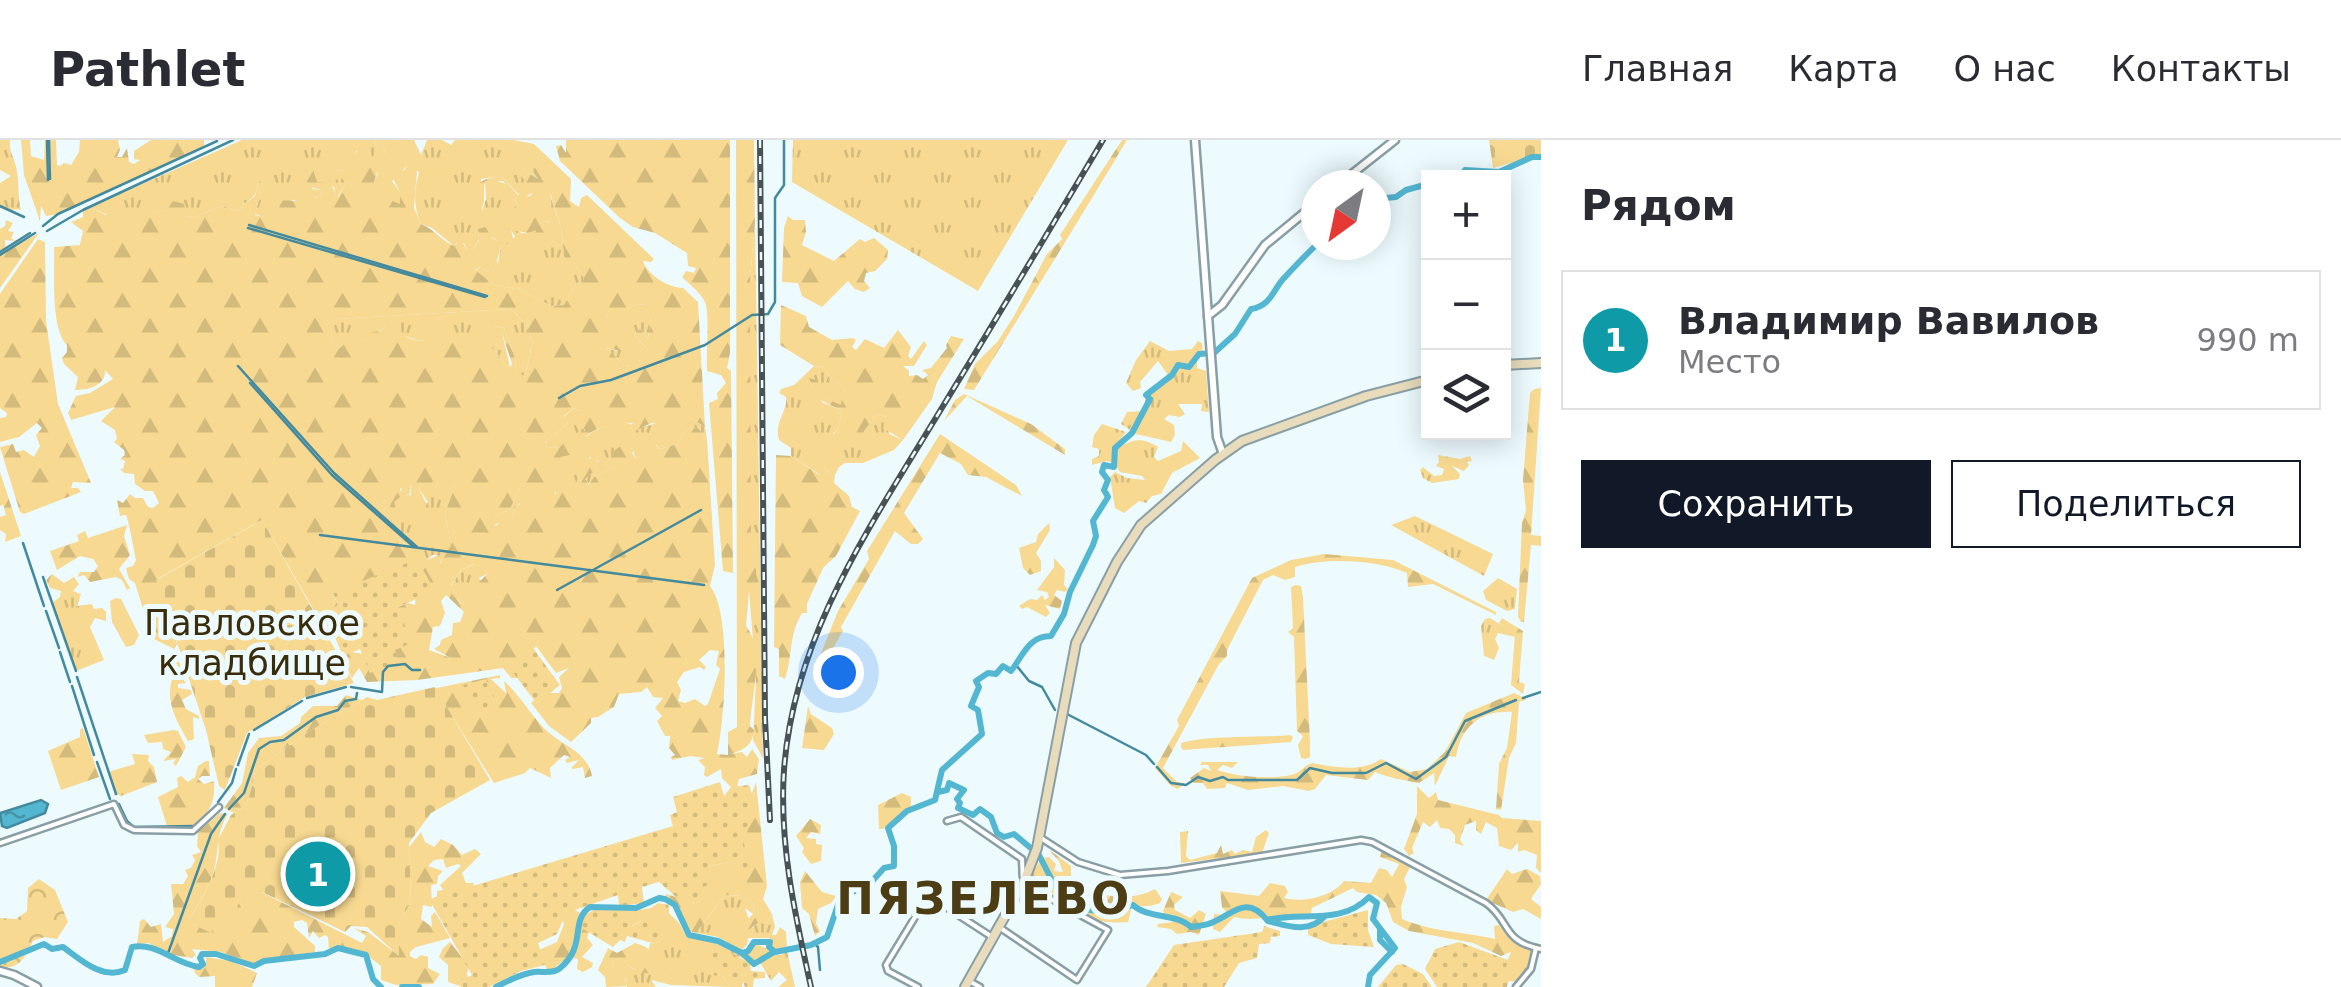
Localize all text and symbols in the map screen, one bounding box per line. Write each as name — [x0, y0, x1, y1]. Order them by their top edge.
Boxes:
text: Pathlet — [50, 41, 245, 97]
text: Главная — [1582, 49, 1733, 89]
text: Карта — [1788, 49, 1899, 89]
text: О нас — [1954, 49, 2056, 89]
text: Контакты — [2111, 49, 2291, 89]
north arrow — [1301, 170, 1391, 260]
map controls — [1421, 170, 1511, 440]
button: + — [1421, 170, 1511, 260]
text: Рядом — [1581, 181, 1736, 230]
button: − — [1421, 260, 1511, 350]
text: Владимир Вавилов — [1678, 299, 2099, 343]
text: 1 — [1604, 321, 1627, 359]
text: 990 m — [2197, 321, 2299, 359]
text: Место — [1678, 343, 1781, 381]
button: layers — [1421, 350, 1511, 440]
button: Сохранить — [1581, 460, 1931, 548]
button: Поделиться — [1951, 460, 2301, 548]
park label: Павловское кладбище — [144, 603, 360, 683]
your location — [813, 647, 864, 698]
pin: 1 — [286, 836, 350, 912]
district label: ПЯЗЕЛЕВО — [836, 872, 1132, 925]

